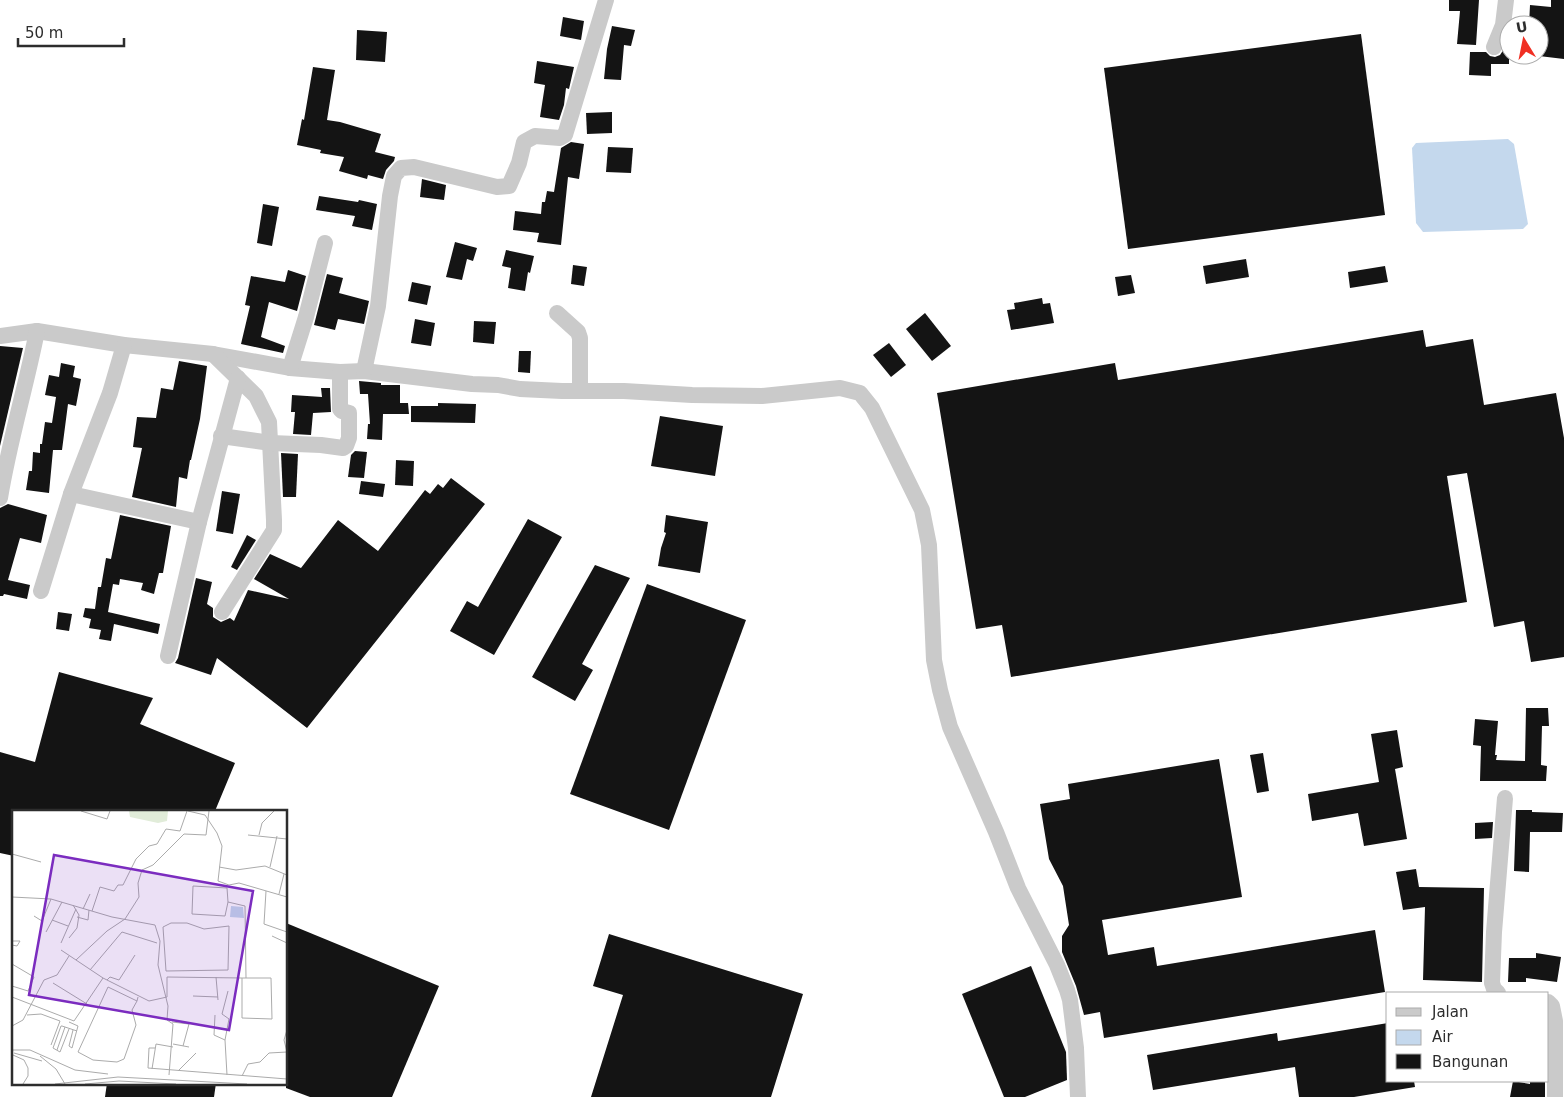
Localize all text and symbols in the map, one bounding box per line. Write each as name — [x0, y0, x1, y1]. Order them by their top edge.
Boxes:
scale bar — [18, 15, 124, 47]
north arrow — [1499, 15, 1549, 65]
text: U — [1515, 18, 1529, 36]
text: 50 m — [25, 24, 63, 42]
inset map — [12, 810, 288, 1084]
legend — [1386, 992, 1549, 1082]
text: Jalan — [1431, 1003, 1468, 1021]
text: Air — [1432, 1028, 1453, 1046]
text: Bangunan — [1432, 1053, 1508, 1071]

